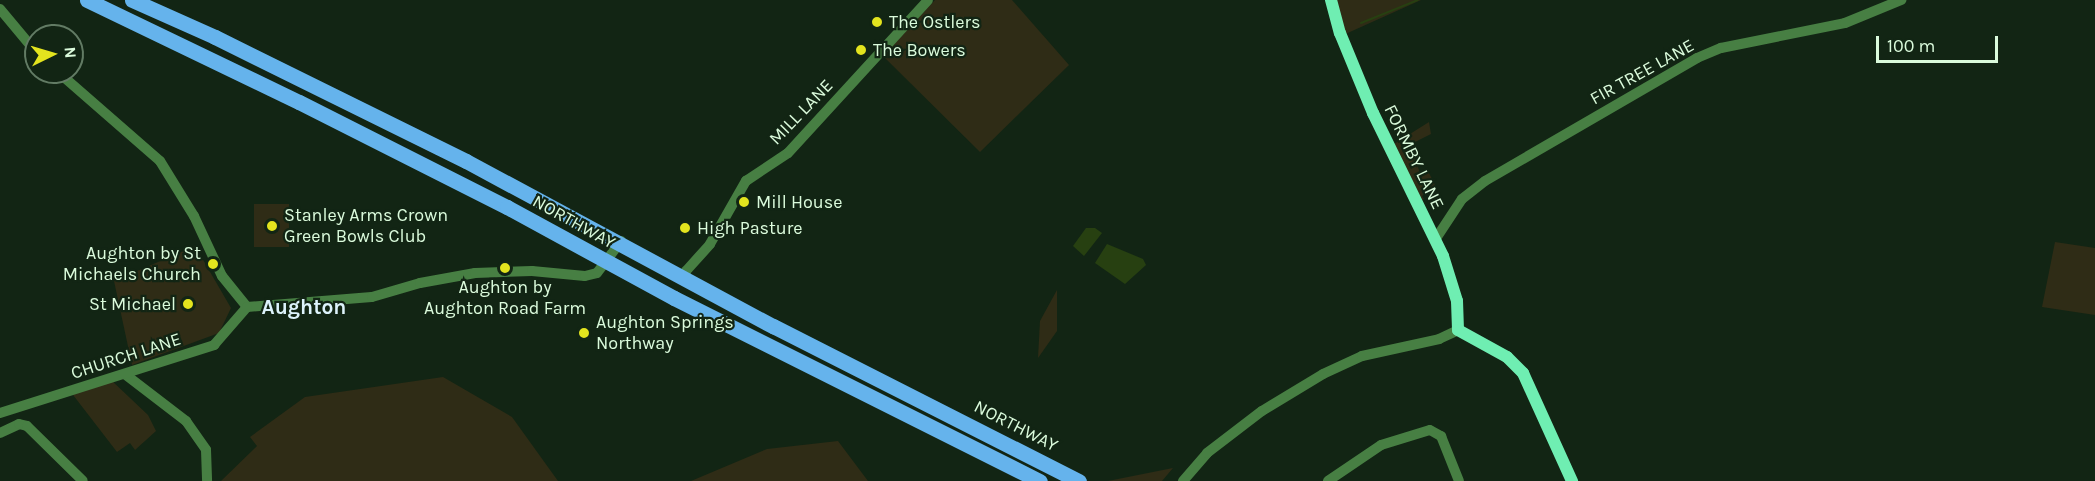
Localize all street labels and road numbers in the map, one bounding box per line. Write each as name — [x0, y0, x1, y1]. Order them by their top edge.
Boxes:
street label: FIR TREE LANE — [1586, 35, 1698, 109]
street label: MILL LANE — [765, 75, 837, 149]
street label: FORMBY LANE — [1379, 101, 1449, 213]
street label: NORTHWAY — [529, 190, 619, 254]
street label: CHURCH LANE — [68, 328, 184, 384]
street label: NORTHWAY — [970, 396, 1062, 456]

